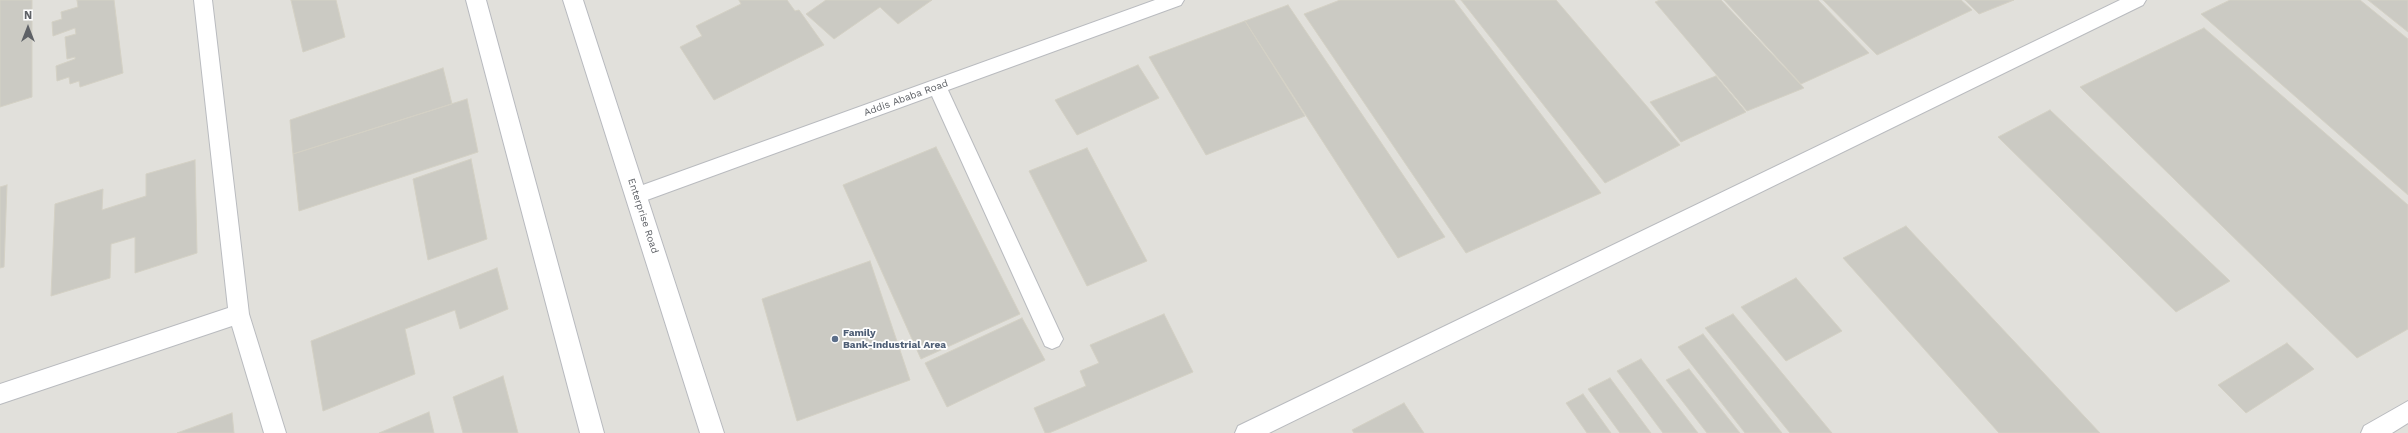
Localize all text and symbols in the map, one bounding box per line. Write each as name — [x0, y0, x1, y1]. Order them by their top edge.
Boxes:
north arrow — [8, 8, 48, 48]
text: N — [24, 9, 32, 22]
street label: Addis Ababa Road — [862, 77, 950, 119]
street label: Enterprise Road — [625, 177, 661, 255]
place label: Family Bank-Industrial Area — [843, 327, 946, 350]
marker: Family Bank-Industrial Area — [830, 334, 840, 344]

